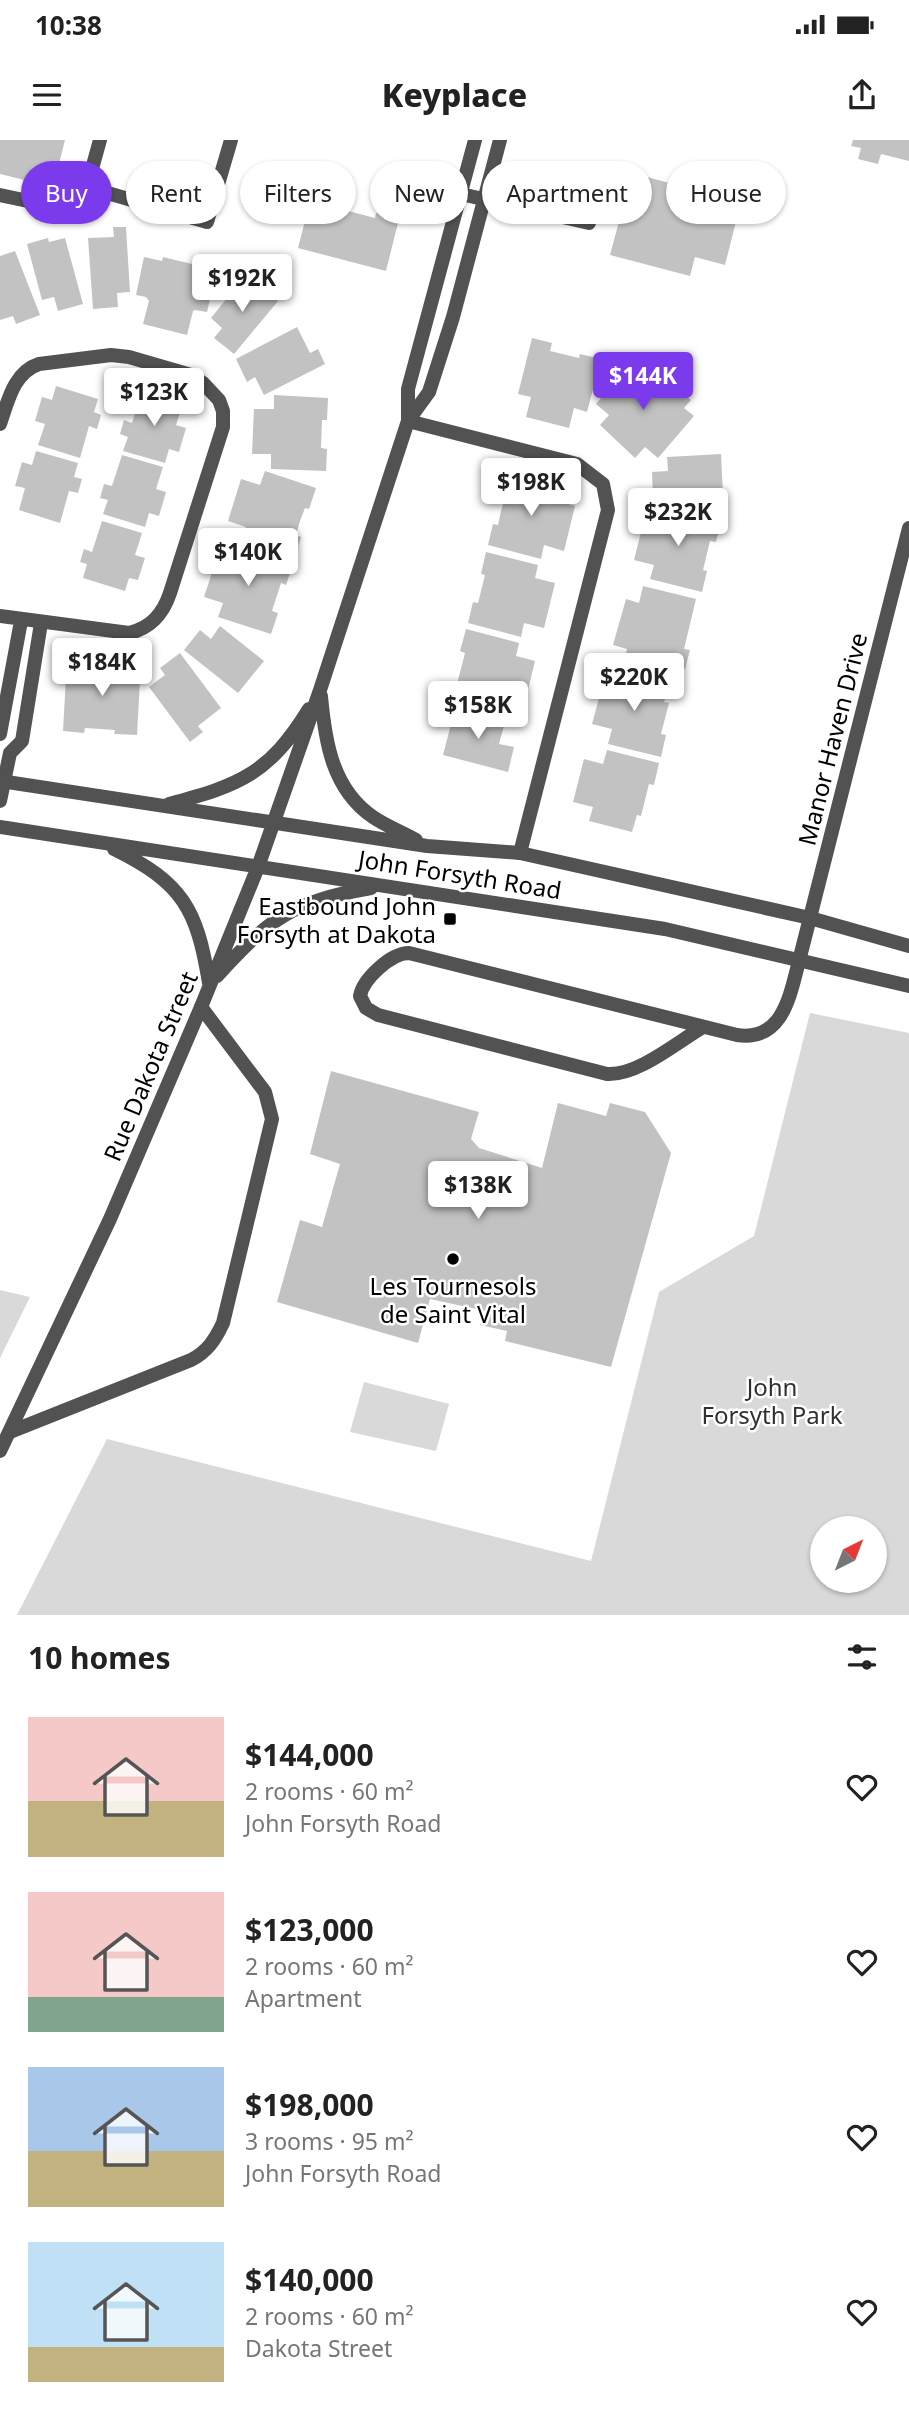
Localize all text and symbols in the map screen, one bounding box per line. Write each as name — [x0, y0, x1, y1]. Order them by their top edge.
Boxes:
text: 10:38 — [35, 7, 102, 43]
text: Keyplace — [382, 73, 527, 116]
icon: menu — [28, 76, 66, 114]
icon: share — [843, 76, 881, 114]
chip: Buy — [21, 161, 112, 224]
chip: Rent — [126, 161, 226, 224]
chip: Filters — [240, 161, 356, 224]
chip: New — [370, 161, 468, 224]
chip: Apartment — [482, 161, 652, 224]
chip: House — [666, 161, 786, 224]
pin: $192K — [193, 254, 291, 314]
text: $192K — [208, 261, 276, 293]
pin: $144K — [594, 352, 692, 412]
text: $144K — [609, 359, 677, 391]
pin: $123K — [105, 369, 203, 428]
text: $123K — [120, 375, 188, 407]
pin: $198K — [482, 458, 580, 518]
text: $198K — [497, 465, 565, 497]
pin: $232K — [629, 488, 727, 548]
text: $232K — [644, 495, 712, 527]
pin: $140K — [199, 528, 297, 588]
text: $140K — [214, 535, 282, 567]
street label: Manor Haven Drive — [790, 629, 874, 849]
pin: $184K — [53, 638, 151, 698]
text: $184K — [68, 645, 136, 677]
pin: $220K — [585, 654, 683, 713]
text: $220K — [600, 660, 668, 692]
pin: $158K — [429, 682, 527, 741]
text: $158K — [444, 688, 512, 720]
street label: John Forsyth Road — [354, 841, 564, 906]
place label: Eastbound John Forsyth at Dakota — [237, 889, 436, 950]
marker: Eastbound John Forsyth at Dakota — [442, 911, 458, 927]
street label: Rue Dakota Street — [95, 966, 205, 1166]
pin: $138K — [429, 1161, 527, 1221]
text: $138K — [444, 1168, 512, 1200]
marker: Les Tournesols de Saint Vital — [445, 1251, 461, 1267]
place label: Les Tournesols de Saint Vital — [370, 1269, 536, 1330]
park label: John Forsyth Park — [701, 1370, 843, 1431]
north arrow — [810, 1516, 887, 1592]
map controls — [810, 1516, 887, 1593]
text: 10 homes — [28, 1637, 171, 1678]
icon: filters — [843, 1638, 881, 1676]
text: $144,000 — [245, 1734, 374, 1775]
icon: home — [84, 1745, 168, 1829]
icon: heart — [843, 1768, 881, 1806]
text: 2 rooms · 60 m² — [245, 1775, 414, 1807]
text: John Forsyth Road — [245, 1807, 441, 1839]
text: $123,000 — [245, 1909, 374, 1950]
icon: home — [84, 1920, 168, 2004]
icon: heart — [843, 1943, 881, 1981]
text: 2 rooms · 60 m² — [245, 1950, 414, 1982]
text: Apartment — [245, 1982, 362, 2014]
text: $198,000 — [245, 2084, 374, 2125]
icon: home — [84, 2095, 168, 2179]
icon: heart — [843, 2118, 881, 2156]
text: 3 rooms · 95 m² — [245, 2125, 414, 2157]
text: John Forsyth Road — [245, 2157, 441, 2189]
text: $140,000 — [245, 2259, 374, 2300]
icon: home — [84, 2270, 168, 2354]
icon: heart — [843, 2293, 881, 2331]
text: 2 rooms · 60 m² — [245, 2300, 414, 2332]
text: Dakota Street — [245, 2332, 392, 2364]

